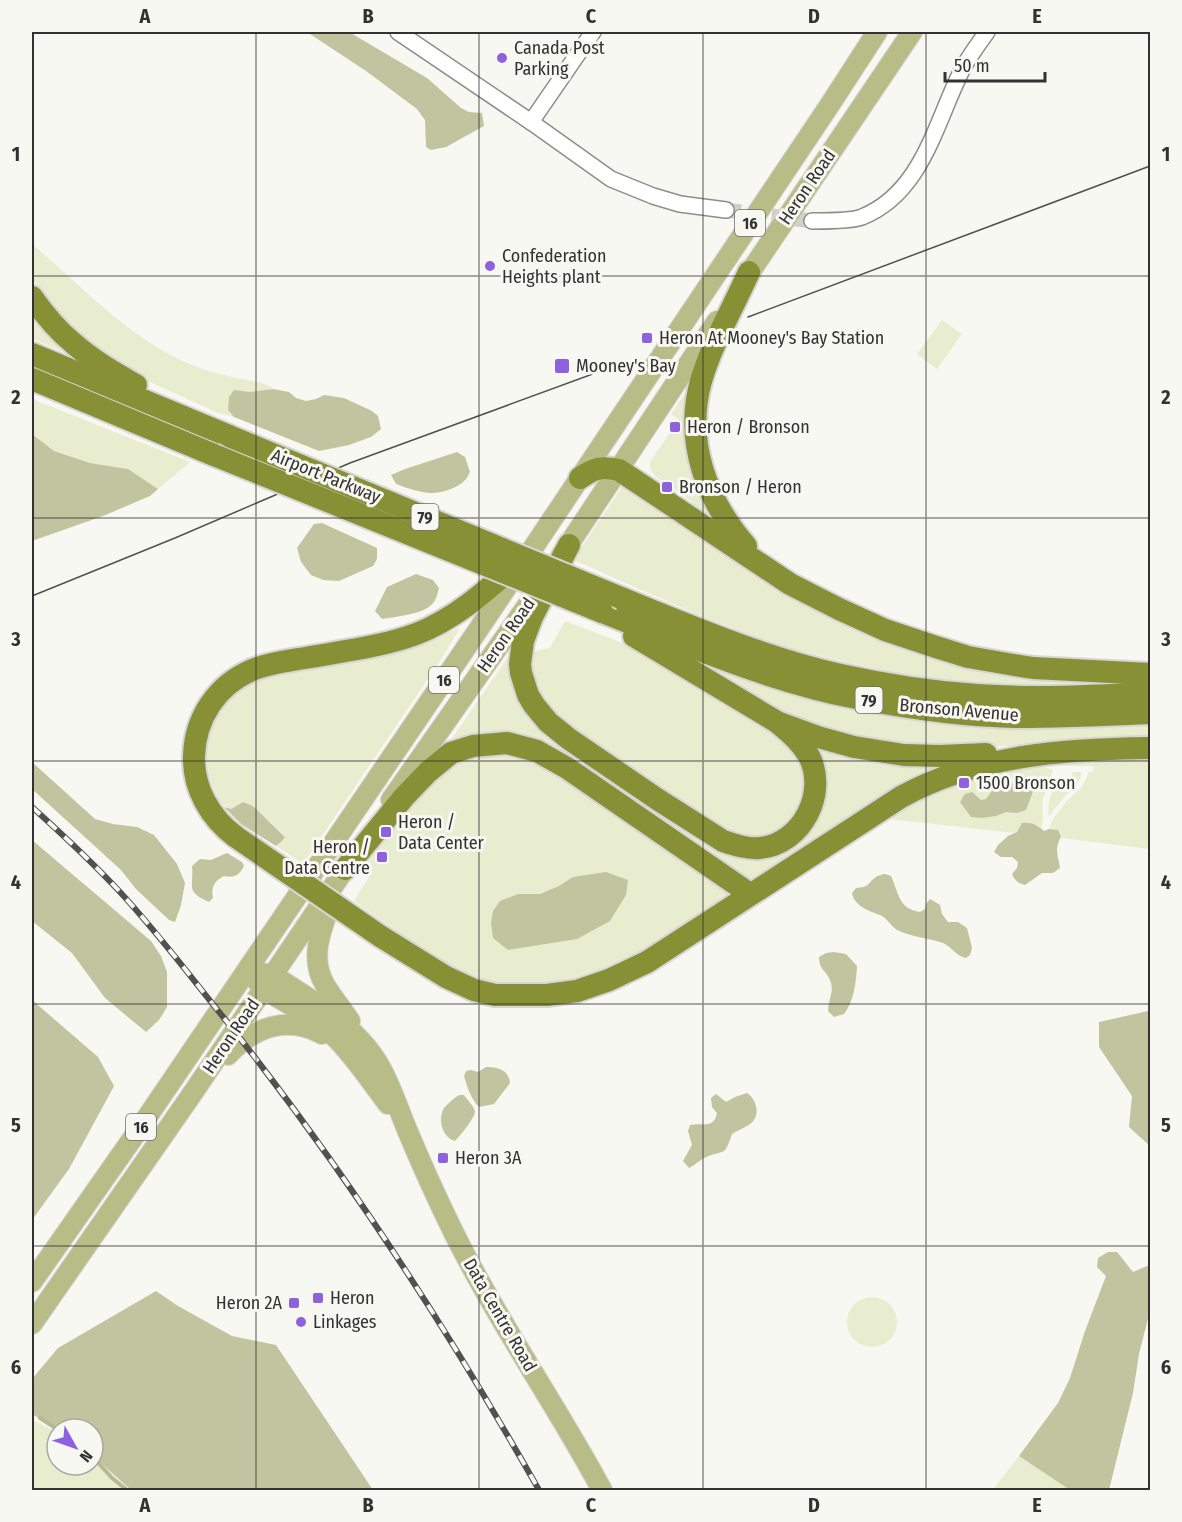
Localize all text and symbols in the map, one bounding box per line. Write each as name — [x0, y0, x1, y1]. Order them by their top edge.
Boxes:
text: A — [139, 4, 152, 28]
text: B — [362, 4, 374, 28]
text: C — [586, 4, 597, 28]
text: D — [808, 4, 820, 28]
text: E — [1032, 4, 1042, 28]
place label: Canada Post Parking — [514, 37, 605, 80]
scale bar — [945, 45, 1046, 83]
marker: Canada Post Parking — [495, 51, 509, 65]
text: 50 m — [954, 55, 990, 77]
text: 1 — [12, 142, 20, 166]
text: 1 — [1162, 142, 1170, 166]
street label: Heron Road — [774, 145, 840, 229]
road number: 16 — [735, 210, 765, 236]
place label: Confederation Heights plant — [502, 245, 606, 288]
marker: Confederation Heights plant — [483, 259, 497, 273]
place label: Heron At Mooney's Bay Station — [659, 327, 884, 349]
marker: Heron At Mooney's Bay Station — [640, 331, 654, 345]
place label: Mooney's Bay — [576, 355, 676, 377]
marker: Mooney's Bay — [553, 357, 571, 375]
text: 2 — [10, 385, 21, 409]
text: 2 — [1160, 385, 1171, 409]
place label: Heron / Bronson — [687, 416, 810, 438]
marker: Heron / Bronson — [668, 420, 682, 434]
street label: Airport Parkway — [268, 444, 384, 508]
place label: Bronson / Heron — [679, 476, 802, 498]
marker: Bronson / Heron — [660, 480, 674, 494]
road number: 79 — [412, 504, 438, 530]
street label: Heron Road — [472, 593, 540, 677]
text: 3 — [10, 627, 21, 651]
text: 3 — [1160, 627, 1171, 651]
road number: 16 — [429, 667, 459, 693]
road number: 79 — [856, 687, 882, 713]
street label: Bronson Avenue — [898, 694, 1020, 726]
place label: 1500 Bronson — [976, 772, 1076, 794]
marker: 1500 Bronson — [957, 776, 971, 790]
place label: Heron / Data Center — [398, 811, 485, 854]
marker: Heron / Data Center — [379, 825, 393, 839]
place label: Heron / Data Centre — [284, 836, 370, 879]
marker: Heron / Data Centre — [375, 850, 389, 864]
text: 4 — [11, 870, 21, 894]
text: 4 — [1161, 870, 1171, 894]
street label: Heron Road — [198, 994, 264, 1078]
text: 5 — [11, 1113, 21, 1137]
text: 5 — [1161, 1113, 1171, 1137]
road number: 16 — [126, 1114, 156, 1140]
place label: Heron 3A — [455, 1147, 522, 1169]
marker: Heron 3A — [436, 1151, 450, 1165]
street label: Data Centre Road — [459, 1254, 541, 1376]
place label: Heron — [330, 1287, 375, 1309]
marker: Heron — [311, 1291, 325, 1305]
place label: Heron 2A — [216, 1292, 283, 1314]
marker: Heron 2A — [287, 1296, 301, 1310]
place label: Linkages — [313, 1311, 377, 1333]
marker: Linkages — [294, 1315, 308, 1329]
text: 6 — [11, 1355, 21, 1379]
text: 6 — [1161, 1355, 1171, 1379]
north arrow — [45, 1417, 105, 1477]
text: N — [76, 1447, 96, 1466]
text: A — [139, 1493, 152, 1517]
text: B — [362, 1493, 374, 1517]
text: C — [586, 1493, 597, 1517]
text: D — [808, 1493, 820, 1517]
text: E — [1032, 1493, 1042, 1517]

